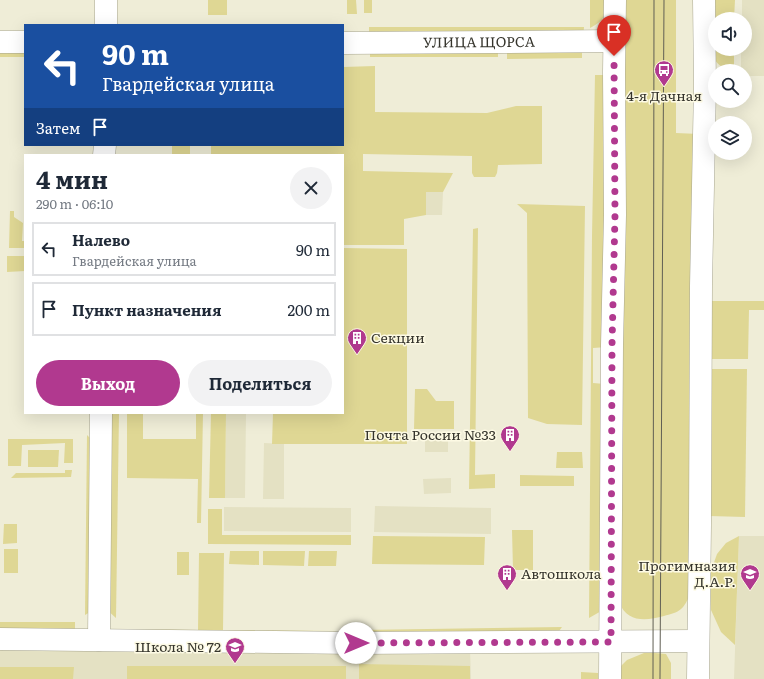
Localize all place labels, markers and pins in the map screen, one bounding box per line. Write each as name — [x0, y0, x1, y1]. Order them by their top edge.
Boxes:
pin — [597, 15, 631, 56]
bus stop icon: 4-я Дачная — [653, 59, 675, 87]
place label: 4-я Дачная — [626, 85, 702, 105]
building icon: Секции — [346, 327, 368, 355]
place label: Секции — [371, 327, 425, 347]
place label: Почта России №33 — [364, 424, 496, 444]
building icon: Почта России №33 — [499, 424, 521, 452]
place label: Прогимназия Д.А.Р. — [638, 555, 736, 591]
building icon: Автошкола — [496, 563, 518, 591]
place label: Автошкола — [521, 563, 602, 583]
school or university icon: Прогимназия Д.А.Р. — [739, 563, 761, 591]
place label: Школа № 72 — [135, 636, 221, 656]
school or university icon: Школа № 72 — [224, 636, 246, 664]

